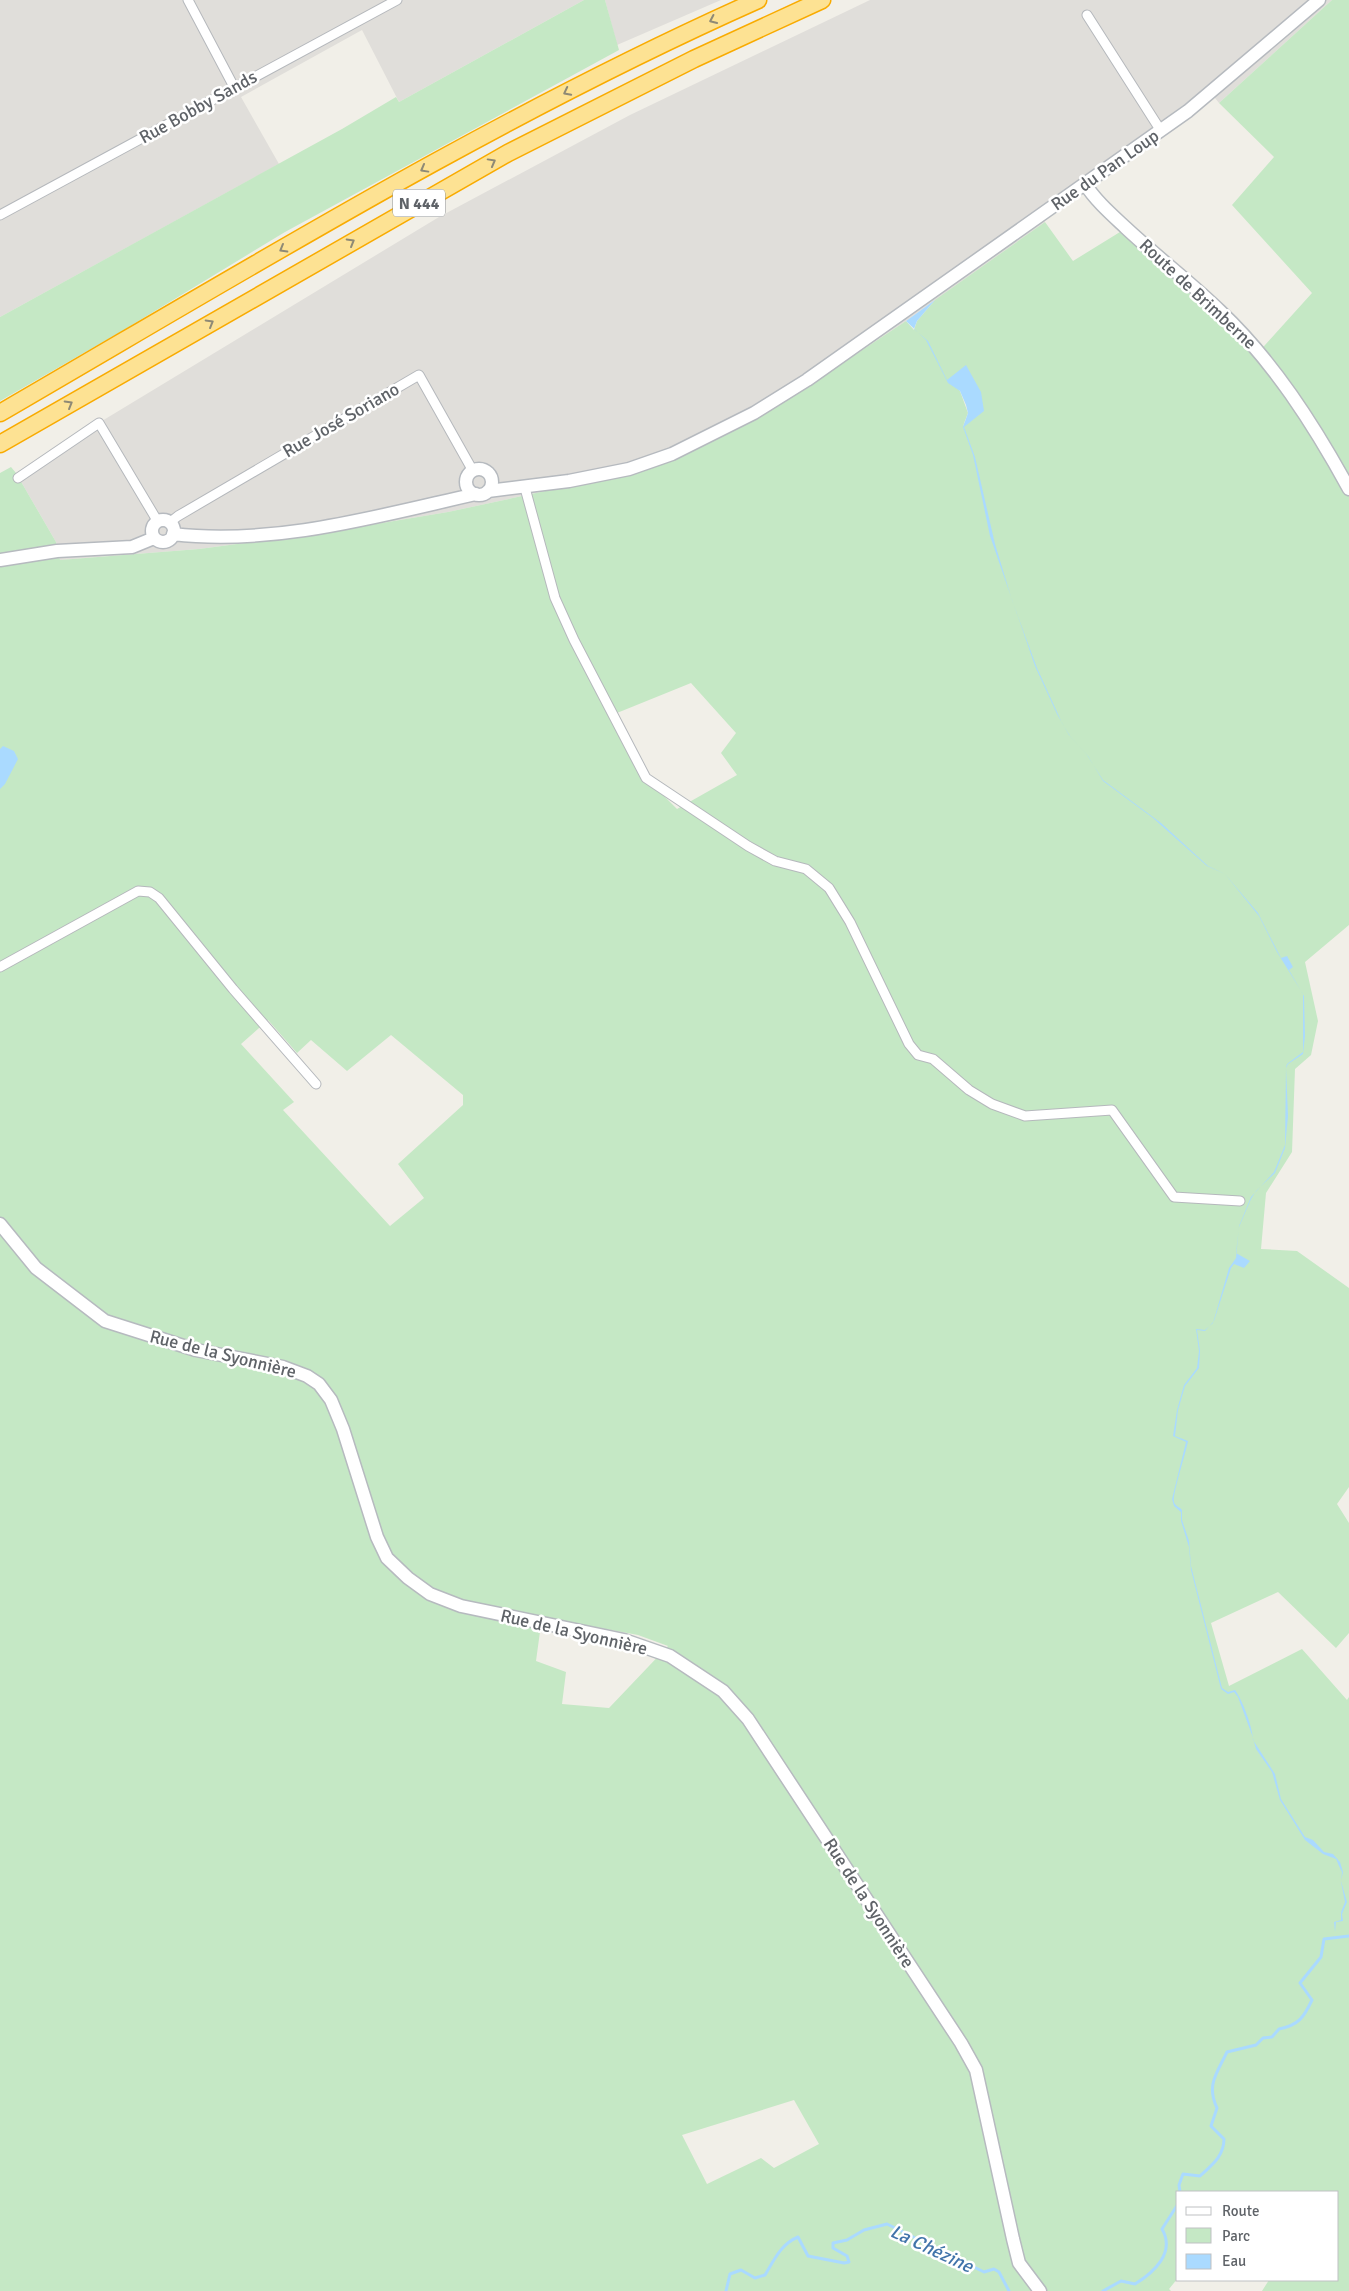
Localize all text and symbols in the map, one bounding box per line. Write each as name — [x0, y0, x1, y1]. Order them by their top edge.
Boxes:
one-way arrow — [709, 14, 718, 24]
street label: Rue Bobby Sands — [135, 66, 261, 148]
one-way arrow — [564, 86, 573, 96]
street label: Rue du Pan Loup — [1047, 125, 1163, 215]
one-way arrow — [487, 158, 496, 168]
one-way arrow — [421, 162, 430, 172]
road number: N 444 — [393, 190, 445, 217]
street label: Route de Brimberne — [1135, 234, 1261, 354]
one-way arrow — [345, 238, 354, 248]
one-way arrow — [279, 243, 288, 253]
one-way arrow — [205, 319, 214, 329]
street label: Rue José Soriano — [279, 378, 403, 462]
one-way arrow — [64, 401, 73, 411]
street label: Rue de la Syonnière — [148, 1325, 298, 1383]
street label: Rue de la Syonnière — [498, 1604, 650, 1660]
street label: Rue de la Syonnière — [819, 1834, 919, 1972]
legend — [1176, 2191, 1339, 2281]
text: Route — [1222, 2202, 1259, 2220]
water label: La Chézine — [886, 2219, 978, 2279]
text: Parc — [1222, 2227, 1250, 2245]
text: Eau — [1222, 2252, 1246, 2270]

